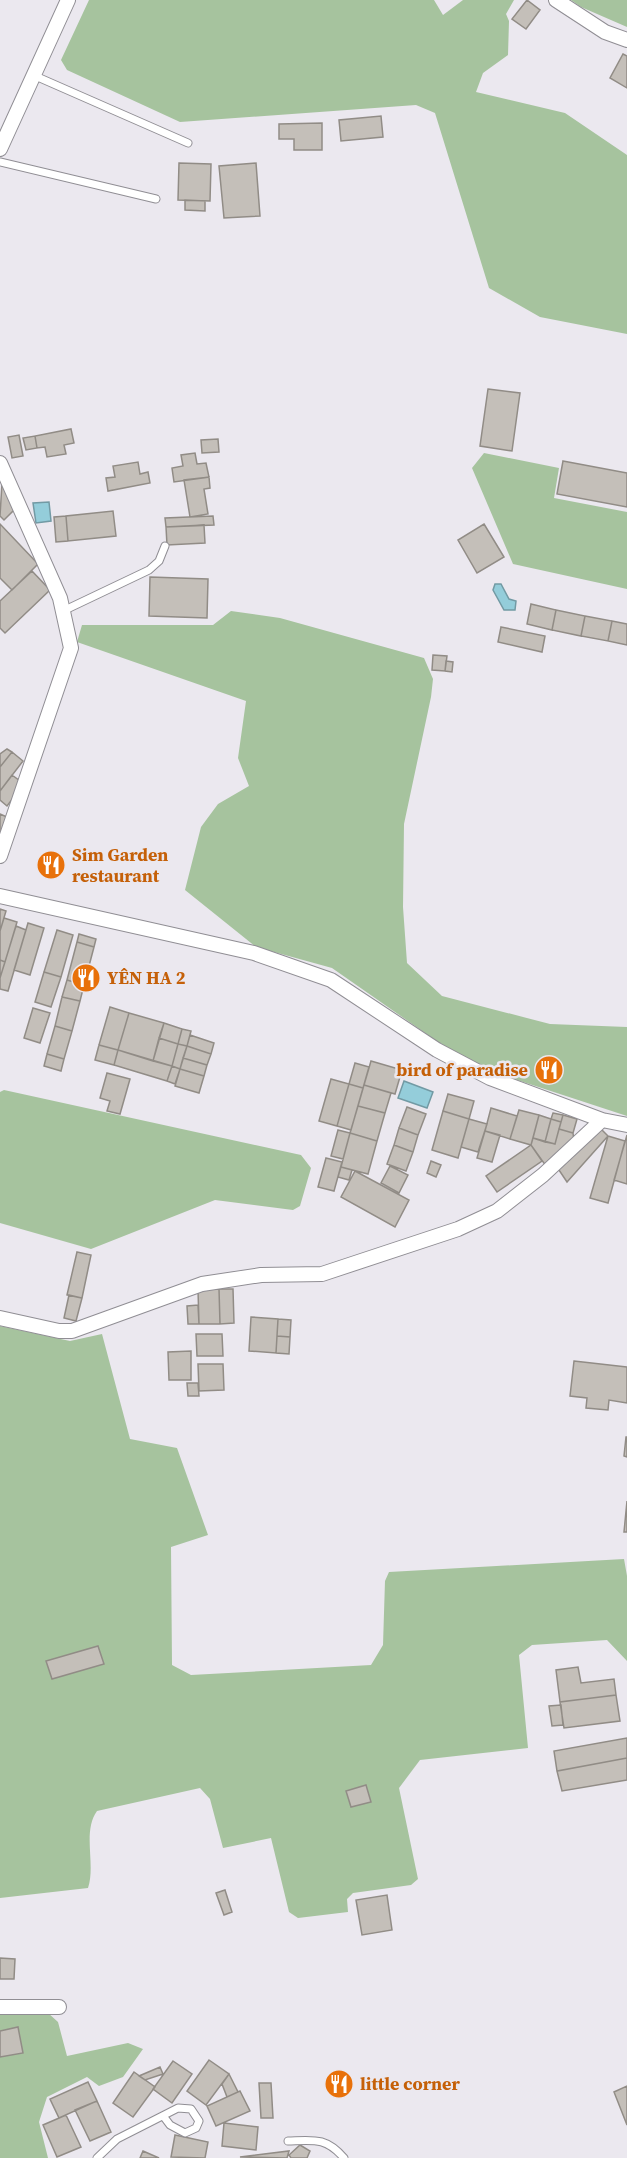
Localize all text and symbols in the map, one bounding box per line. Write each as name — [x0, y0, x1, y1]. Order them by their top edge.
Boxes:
place label: Sim Garden restaurant — [72, 842, 168, 888]
restaurant icon: Sim Garden restaurant — [35, 849, 67, 881]
restaurant icon: YÊN HA 2 — [70, 962, 102, 994]
place label: YÊN HA 2 — [107, 965, 186, 990]
restaurant icon: bird of paradise — [533, 1054, 565, 1086]
place label: bird of paradise — [396, 1057, 528, 1082]
restaurant icon: little corner — [323, 2068, 355, 2100]
place label: little corner — [360, 2071, 460, 2096]

